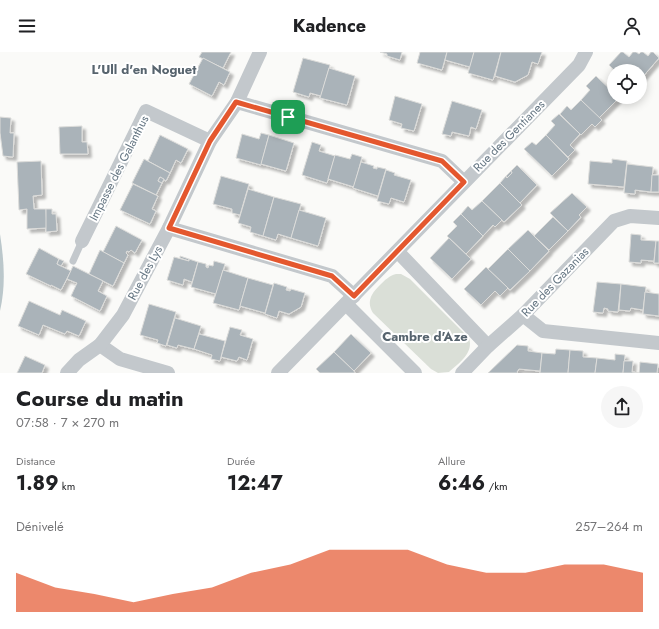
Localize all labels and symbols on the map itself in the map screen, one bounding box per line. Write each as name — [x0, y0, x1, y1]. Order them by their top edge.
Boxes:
district label: L'Ull d'en Noguet — [92, 60, 197, 79]
street label: Rue des Gentianes — [469, 96, 549, 176]
pin — [271, 100, 305, 134]
street label: Impasse des Galanthus — [85, 112, 153, 224]
street label: Rue des Lys — [123, 243, 167, 303]
street label: Rue des Gazanias — [517, 243, 593, 321]
district label: Cambre d'Aze — [382, 327, 468, 346]

